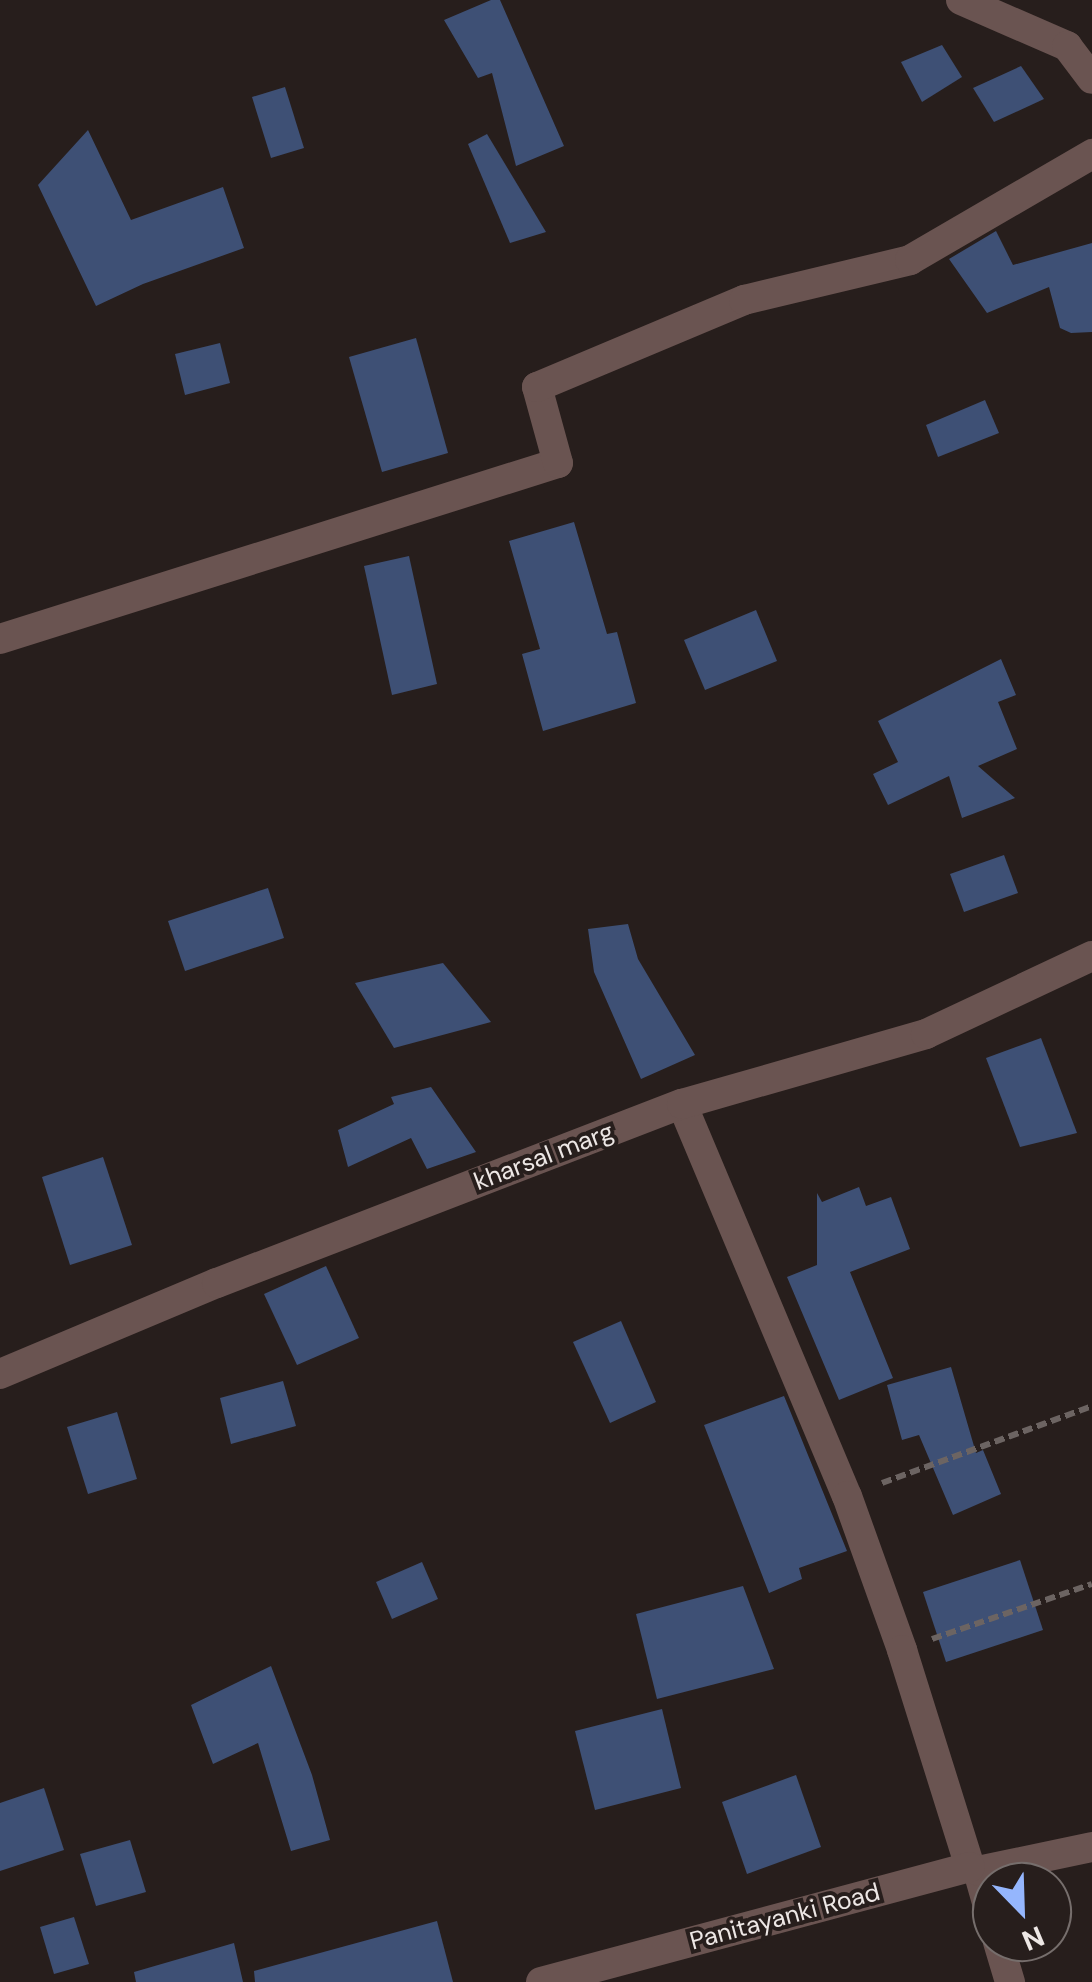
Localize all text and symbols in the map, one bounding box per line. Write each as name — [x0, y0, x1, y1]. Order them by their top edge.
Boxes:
street label: kharsal marg — [470, 1117, 618, 1197]
north arrow — [972, 1862, 1072, 1962]
street label: Panitayanki Road — [687, 1877, 883, 1957]
text: N — [1017, 1917, 1050, 1959]

